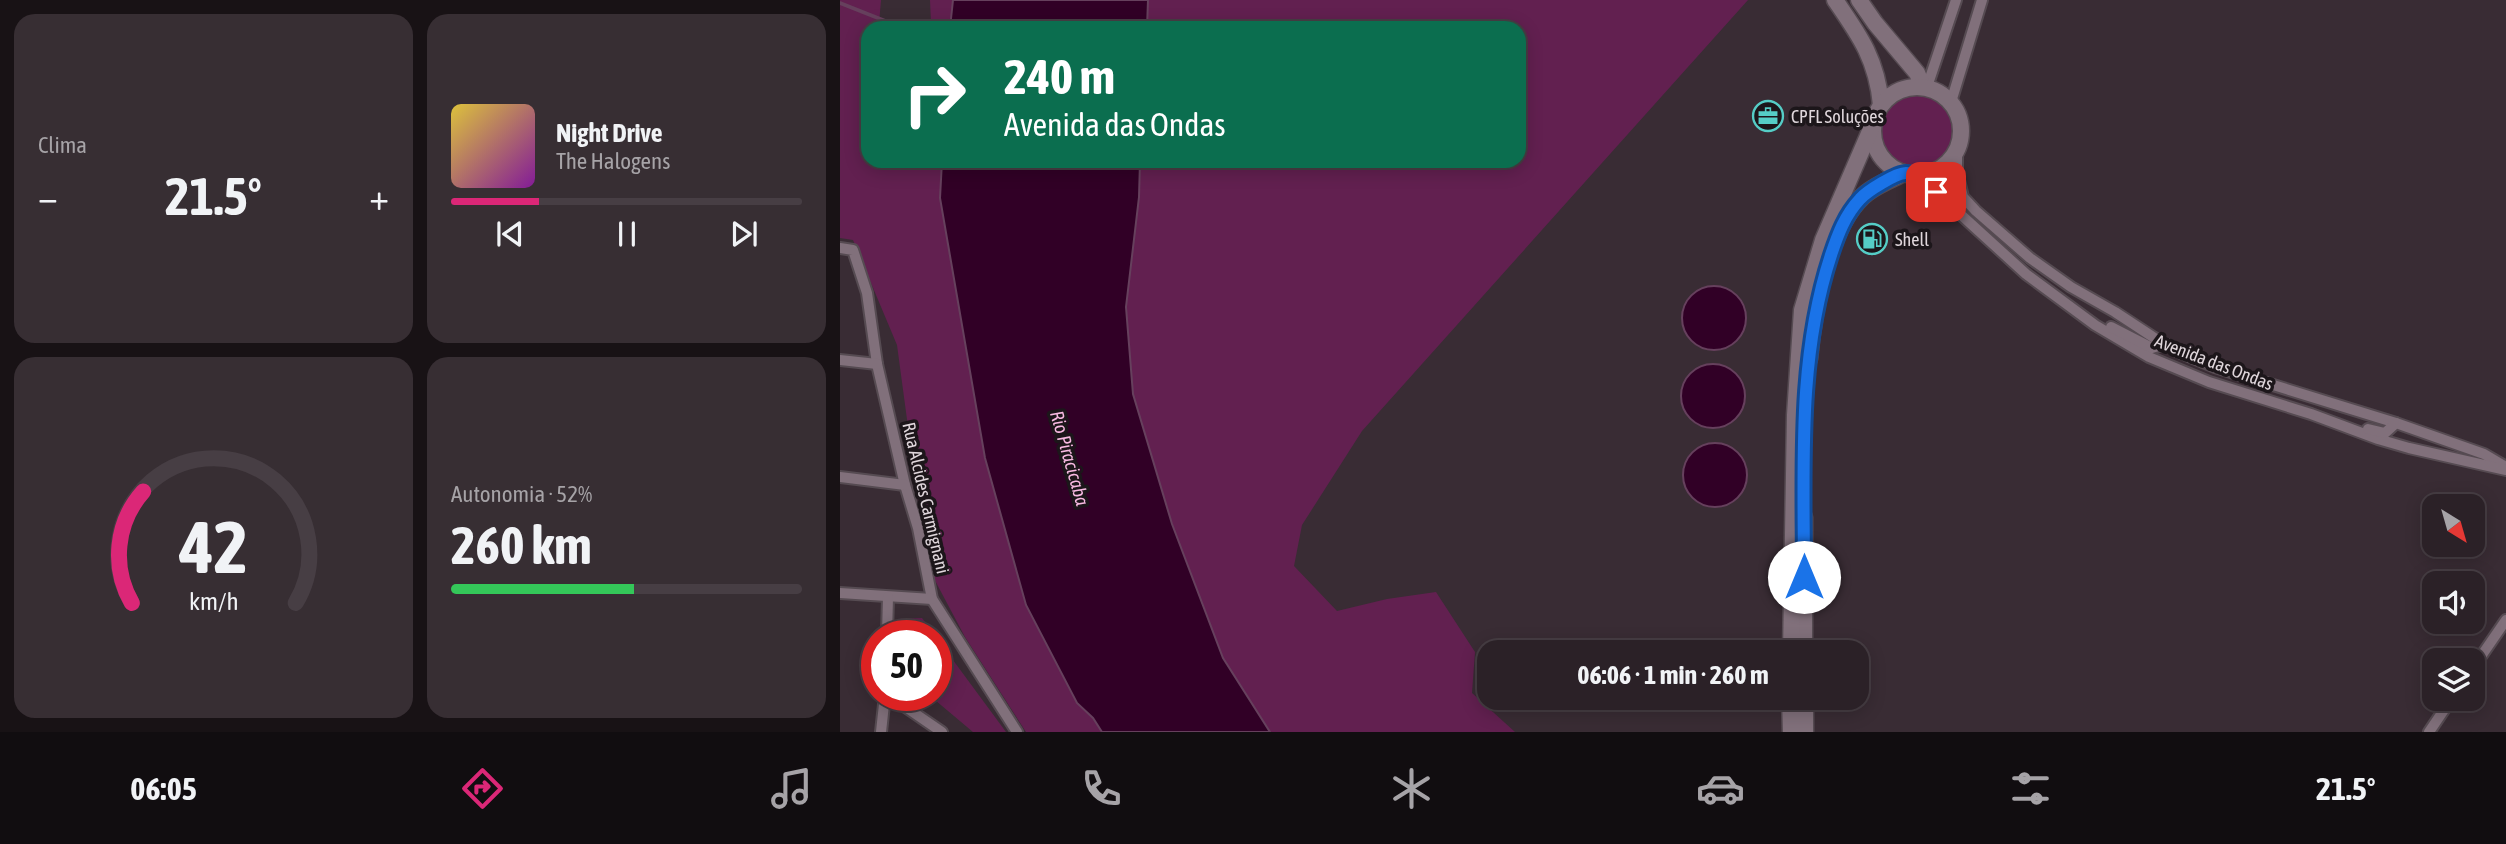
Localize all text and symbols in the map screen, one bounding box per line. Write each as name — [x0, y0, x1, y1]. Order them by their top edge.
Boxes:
text: 240 m — [1004, 48, 1115, 104]
icon: right — [889, 49, 980, 140]
office icon: CPFL Soluções — [1751, 99, 1785, 133]
text: Avenida das Ondas — [1004, 106, 1226, 143]
place label: CPFL Soluções — [1791, 106, 1884, 127]
text: Night Drive — [556, 118, 663, 148]
text: Clima — [38, 132, 87, 158]
text: The Halogens — [556, 148, 670, 174]
pin — [1906, 162, 1966, 222]
text: 21.5° — [165, 166, 262, 226]
icon: arrive — [1917, 173, 1955, 211]
text: − — [38, 175, 58, 218]
text: + — [369, 175, 389, 218]
icon: previous — [491, 215, 529, 253]
icon: pause — [608, 215, 646, 253]
icon: next — [725, 215, 763, 253]
fuel station icon: Shell — [1855, 222, 1889, 256]
place label: Shell — [1895, 229, 1929, 250]
street label: Avenida das Ondas — [2152, 330, 2276, 394]
water label: Rio Piracicaba — [1046, 408, 1094, 508]
street label: Rua Alcides Carmignani — [898, 420, 954, 576]
text: Autonomia · 52% — [451, 481, 592, 507]
north arrow — [2422, 494, 2485, 556]
map controls — [2422, 494, 2485, 711]
text: 42 — [178, 506, 248, 589]
text: 260 km — [451, 515, 592, 575]
position arrow — [1767, 540, 1841, 614]
button: sound — [2422, 571, 2485, 634]
text: km/h — [189, 587, 238, 615]
speed limit sign: 50 — [861, 620, 952, 711]
button: layers — [2422, 648, 2485, 711]
text: 06:06 · 1 min · 260 m — [1577, 660, 1769, 690]
icon: directions — [458, 764, 507, 813]
icon: music — [767, 764, 816, 813]
icon: phone — [1077, 764, 1126, 813]
icon: climate — [1387, 764, 1436, 813]
icon: car — [1696, 764, 1745, 813]
icon: filters — [2006, 764, 2055, 813]
text: 06:05 — [130, 770, 197, 807]
text: 21.5° — [2316, 770, 2376, 807]

